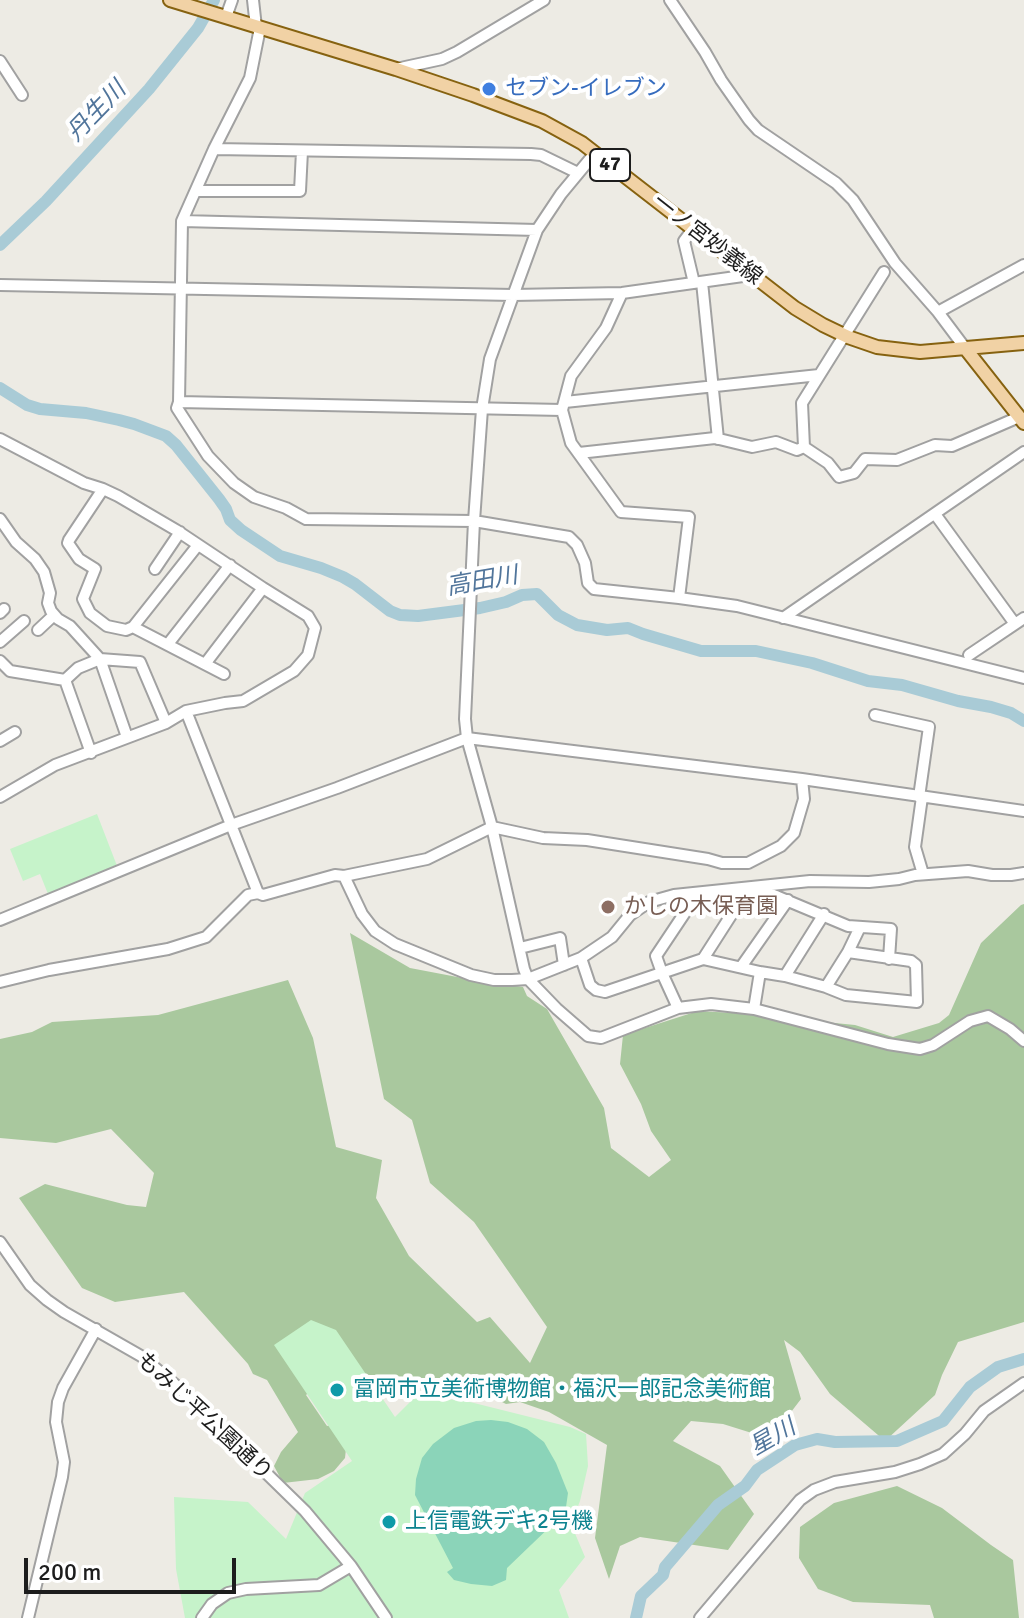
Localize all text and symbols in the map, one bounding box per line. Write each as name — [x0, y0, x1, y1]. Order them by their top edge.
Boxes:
water label: 丹生川 — [62, 76, 132, 148]
place label: セブン-イレブン — [505, 76, 667, 102]
marker: セブン-イレブン — [480, 80, 498, 98]
road number: 47 — [590, 149, 630, 181]
street label: 一ノ宮妙義線 — [647, 189, 767, 291]
water label: 高田川 — [444, 562, 520, 602]
place label: かしの木保育園 — [624, 894, 778, 920]
marker: かしの木保育園 — [599, 898, 617, 916]
street label: もみじ平公園通り — [131, 1347, 277, 1487]
place label: 富岡市立美術博物館・福沢一郎記念美術館 — [353, 1377, 771, 1403]
marker: 富岡市立美術博物館・福沢一郎記念美術館 — [328, 1381, 346, 1399]
water label: 星川 — [745, 1414, 801, 1462]
place label: 上信電鉄デキ2号機 — [405, 1509, 593, 1535]
marker: 上信電鉄デキ2号機 — [380, 1513, 398, 1531]
scale bar — [28, 1542, 240, 1592]
text: 200 m — [38, 1557, 101, 1587]

